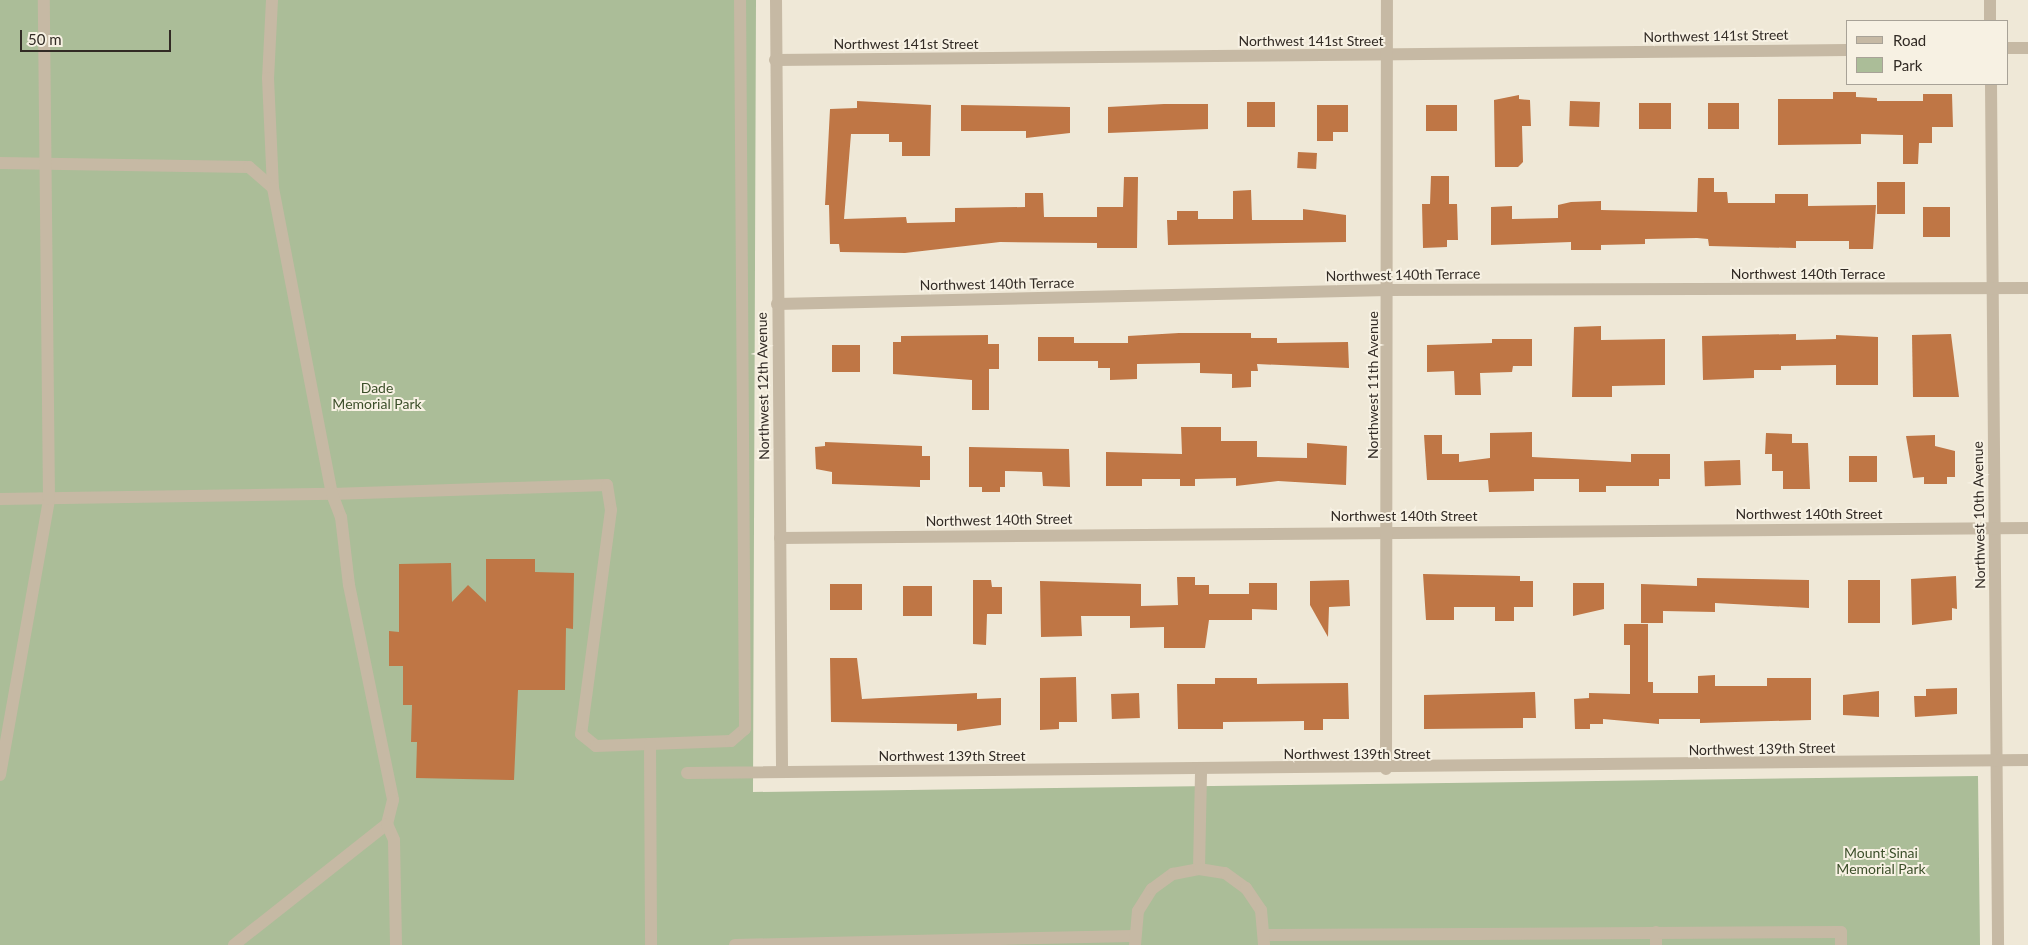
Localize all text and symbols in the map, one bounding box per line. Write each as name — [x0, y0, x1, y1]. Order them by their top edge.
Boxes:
scale bar — [22, 20, 174, 52]
legend — [1846, 20, 2008, 85]
street label: Northwest 141st Street — [1643, 26, 1789, 46]
text: 50 m — [28, 30, 62, 48]
text: Road — [1893, 31, 1926, 49]
street label: Northwest 141st Street — [1238, 33, 1384, 49]
street label: Northwest 141st Street — [833, 36, 979, 52]
text: Park — [1893, 56, 1922, 74]
street label: Northwest 140th Terrace — [1325, 265, 1481, 285]
street label: Northwest 140th Terrace — [1731, 266, 1885, 282]
street label: Northwest 140th Terrace — [919, 274, 1075, 294]
street label: Northwest 11th Avenue — [1365, 311, 1381, 459]
street label: Northwest 12th Avenue — [753, 312, 773, 460]
park label: Dade Memorial Park — [332, 380, 422, 412]
street label: Northwest 10th Avenue — [1969, 441, 1989, 589]
street label: Northwest 140th Street — [1736, 506, 1882, 522]
street label: Northwest 140th Street — [1331, 508, 1477, 524]
street label: Northwest 140th Street — [925, 510, 1073, 530]
street label: Northwest 139th Street — [1688, 739, 1836, 759]
street label: Northwest 139th Street — [1284, 746, 1430, 762]
street label: Northwest 139th Street — [879, 748, 1025, 764]
park label: Mount Sinai Memorial Park — [1836, 845, 1926, 878]

